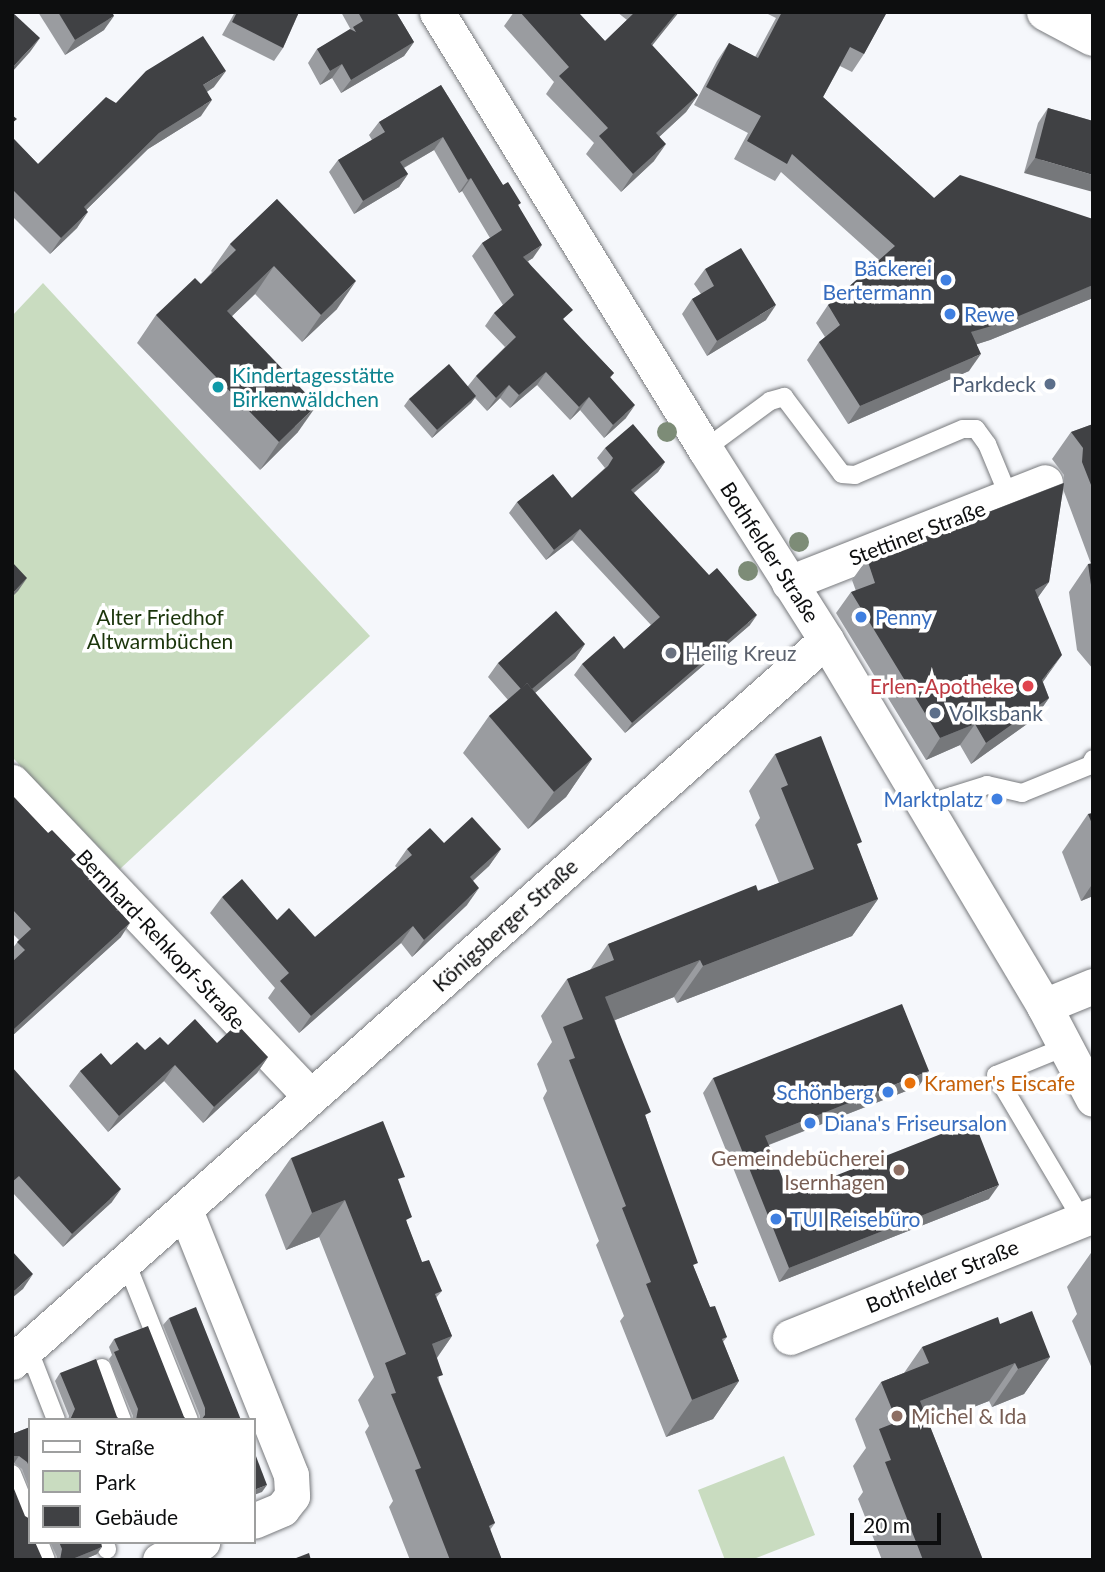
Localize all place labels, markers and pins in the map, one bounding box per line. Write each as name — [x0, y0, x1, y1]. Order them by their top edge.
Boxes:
place label: Bäckerei Bertermann — [822, 255, 932, 305]
marker: Bäckerei Bertermann — [938, 272, 954, 288]
place label: Rewe — [964, 301, 1015, 327]
marker: Rewe — [942, 306, 958, 322]
place label: Kindertagesstätte Birkenwäldchen — [232, 362, 394, 412]
place label: Parkdeck — [952, 371, 1036, 397]
marker: Parkdeck — [1042, 376, 1058, 392]
marker: Kindertagesstätte Birkenwäldchen — [210, 379, 226, 395]
place label: Penny — [875, 604, 932, 630]
marker: Penny — [853, 609, 869, 625]
place label: Heilig Kreuz — [685, 640, 797, 666]
marker: Heilig Kreuz — [663, 645, 679, 661]
place label: Erlen-Apotheke — [870, 673, 1014, 699]
marker: Erlen-Apotheke — [1020, 678, 1036, 694]
place label: Volksbank — [949, 700, 1043, 726]
marker: Volksbank — [927, 705, 943, 721]
place label: Marktplatz — [883, 786, 983, 812]
marker: Marktplatz — [989, 791, 1005, 807]
place label: Kramer's Eiscafe — [924, 1070, 1075, 1096]
marker: Kramer's Eiscafe — [902, 1075, 918, 1091]
place label: Schönberg — [776, 1079, 874, 1105]
marker: Schönberg — [880, 1084, 896, 1100]
place label: Diana's Friseursalon — [824, 1110, 1007, 1136]
marker: Diana's Friseursalon — [802, 1115, 818, 1131]
place label: Gemeindebücherei Isernhagen — [711, 1145, 885, 1195]
marker: Gemeindebücherei Isernhagen — [891, 1162, 907, 1178]
place label: TUI Reisebüro — [790, 1206, 920, 1232]
marker: TUI Reisebüro — [768, 1211, 784, 1227]
place label: Michel & Ida — [911, 1403, 1027, 1429]
marker: Michel & Ida — [889, 1408, 905, 1424]

